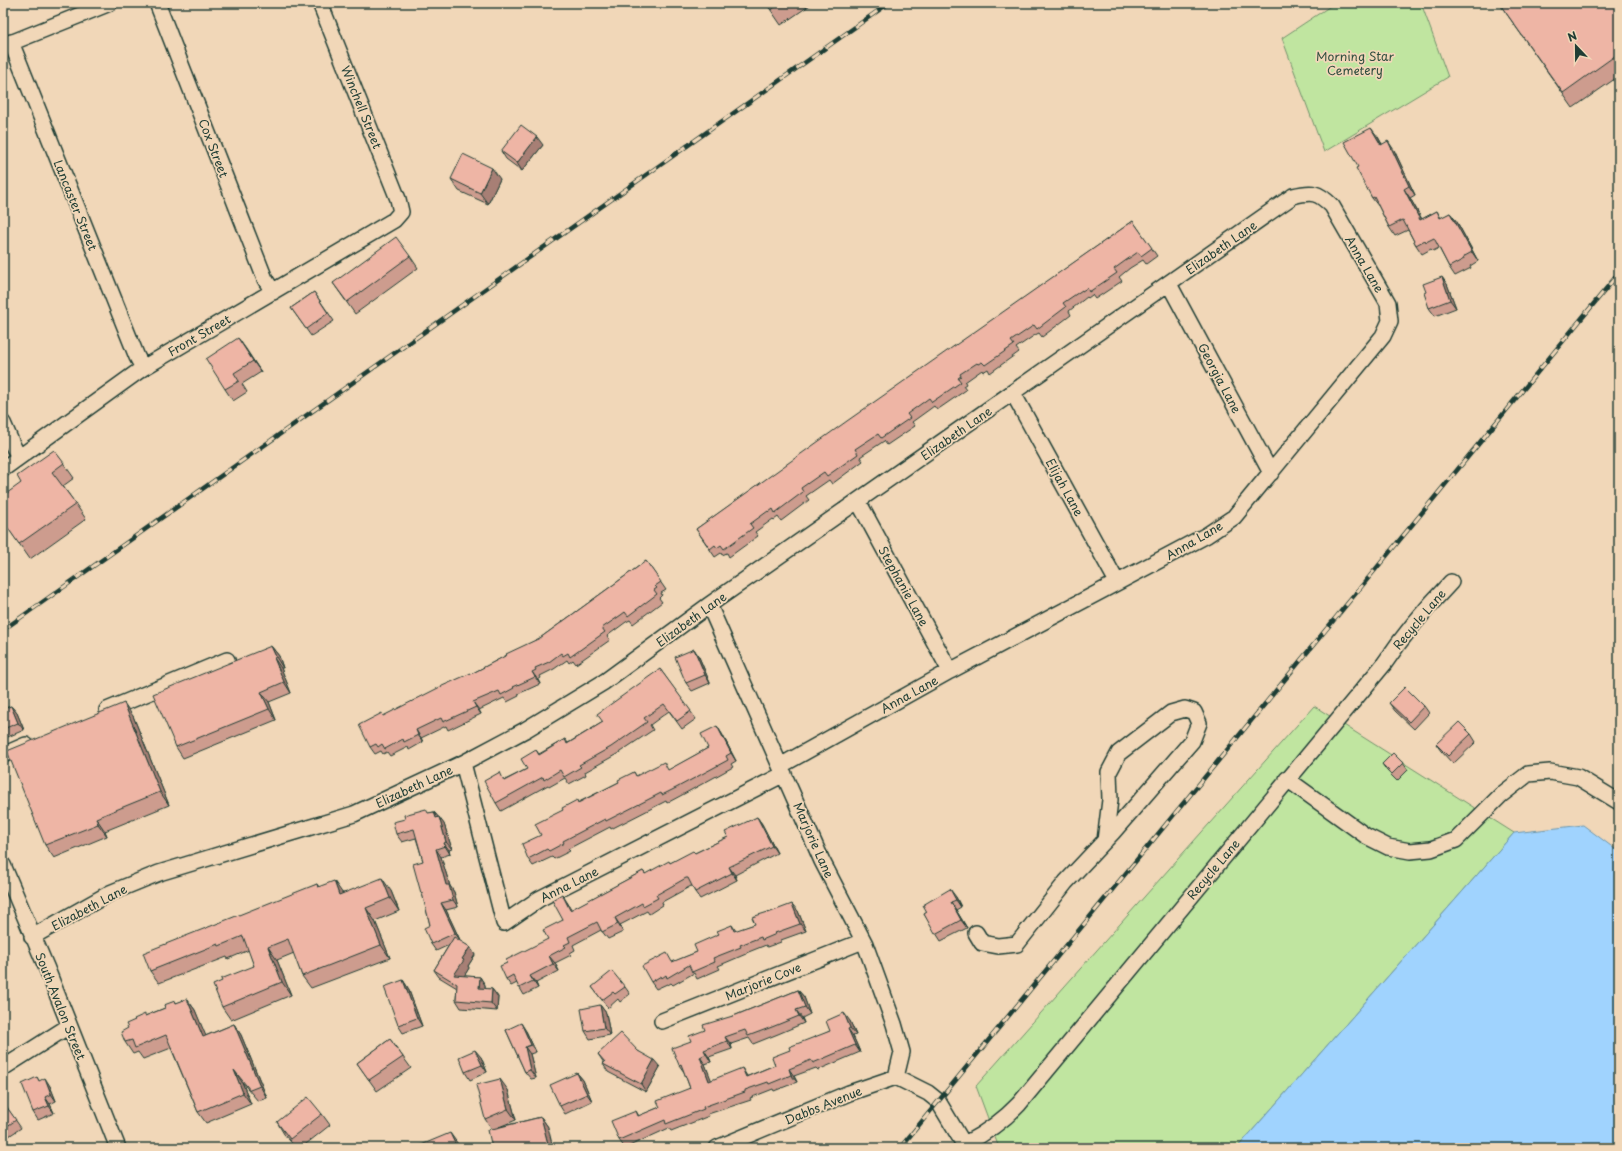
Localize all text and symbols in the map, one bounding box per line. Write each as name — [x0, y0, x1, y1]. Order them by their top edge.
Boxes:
north arrow — [1556, 26, 1596, 66]
text: N — [1565, 27, 1580, 46]
park label: Morning Star Cemetery — [1316, 47, 1395, 79]
street label: Winchell Street — [337, 63, 387, 151]
street label: Cox Street — [195, 116, 233, 180]
street label: Lancaster Street — [50, 157, 102, 253]
street label: Elizabeth Lane — [1182, 216, 1260, 278]
street label: Anna Lane — [1341, 232, 1389, 296]
street label: Front Street — [164, 310, 234, 360]
street label: Georgia Lane — [1194, 340, 1246, 417]
street label: Elizabeth Lane — [917, 402, 995, 464]
street label: Elijah Lane — [1042, 455, 1088, 519]
street label: Anna Lane — [1162, 516, 1226, 564]
street label: Stephanie Lane — [875, 543, 934, 630]
street label: Recycle Lane — [1388, 585, 1450, 653]
street label: Elizabeth Lane — [652, 587, 730, 651]
street label: Anna Lane — [877, 671, 941, 717]
street label: Elizabeth Lane — [372, 760, 456, 812]
street label: Marjorie Lane — [789, 799, 839, 881]
street label: Recycle Lane — [1182, 835, 1244, 903]
street label: Anna Lane — [537, 861, 602, 906]
street label: Elizabeth Lane — [48, 879, 130, 934]
street label: South Avalon Street — [31, 950, 91, 1062]
street label: Marjorie Cove — [722, 958, 804, 1004]
street label: Dabbs Avenue — [782, 1081, 865, 1129]

